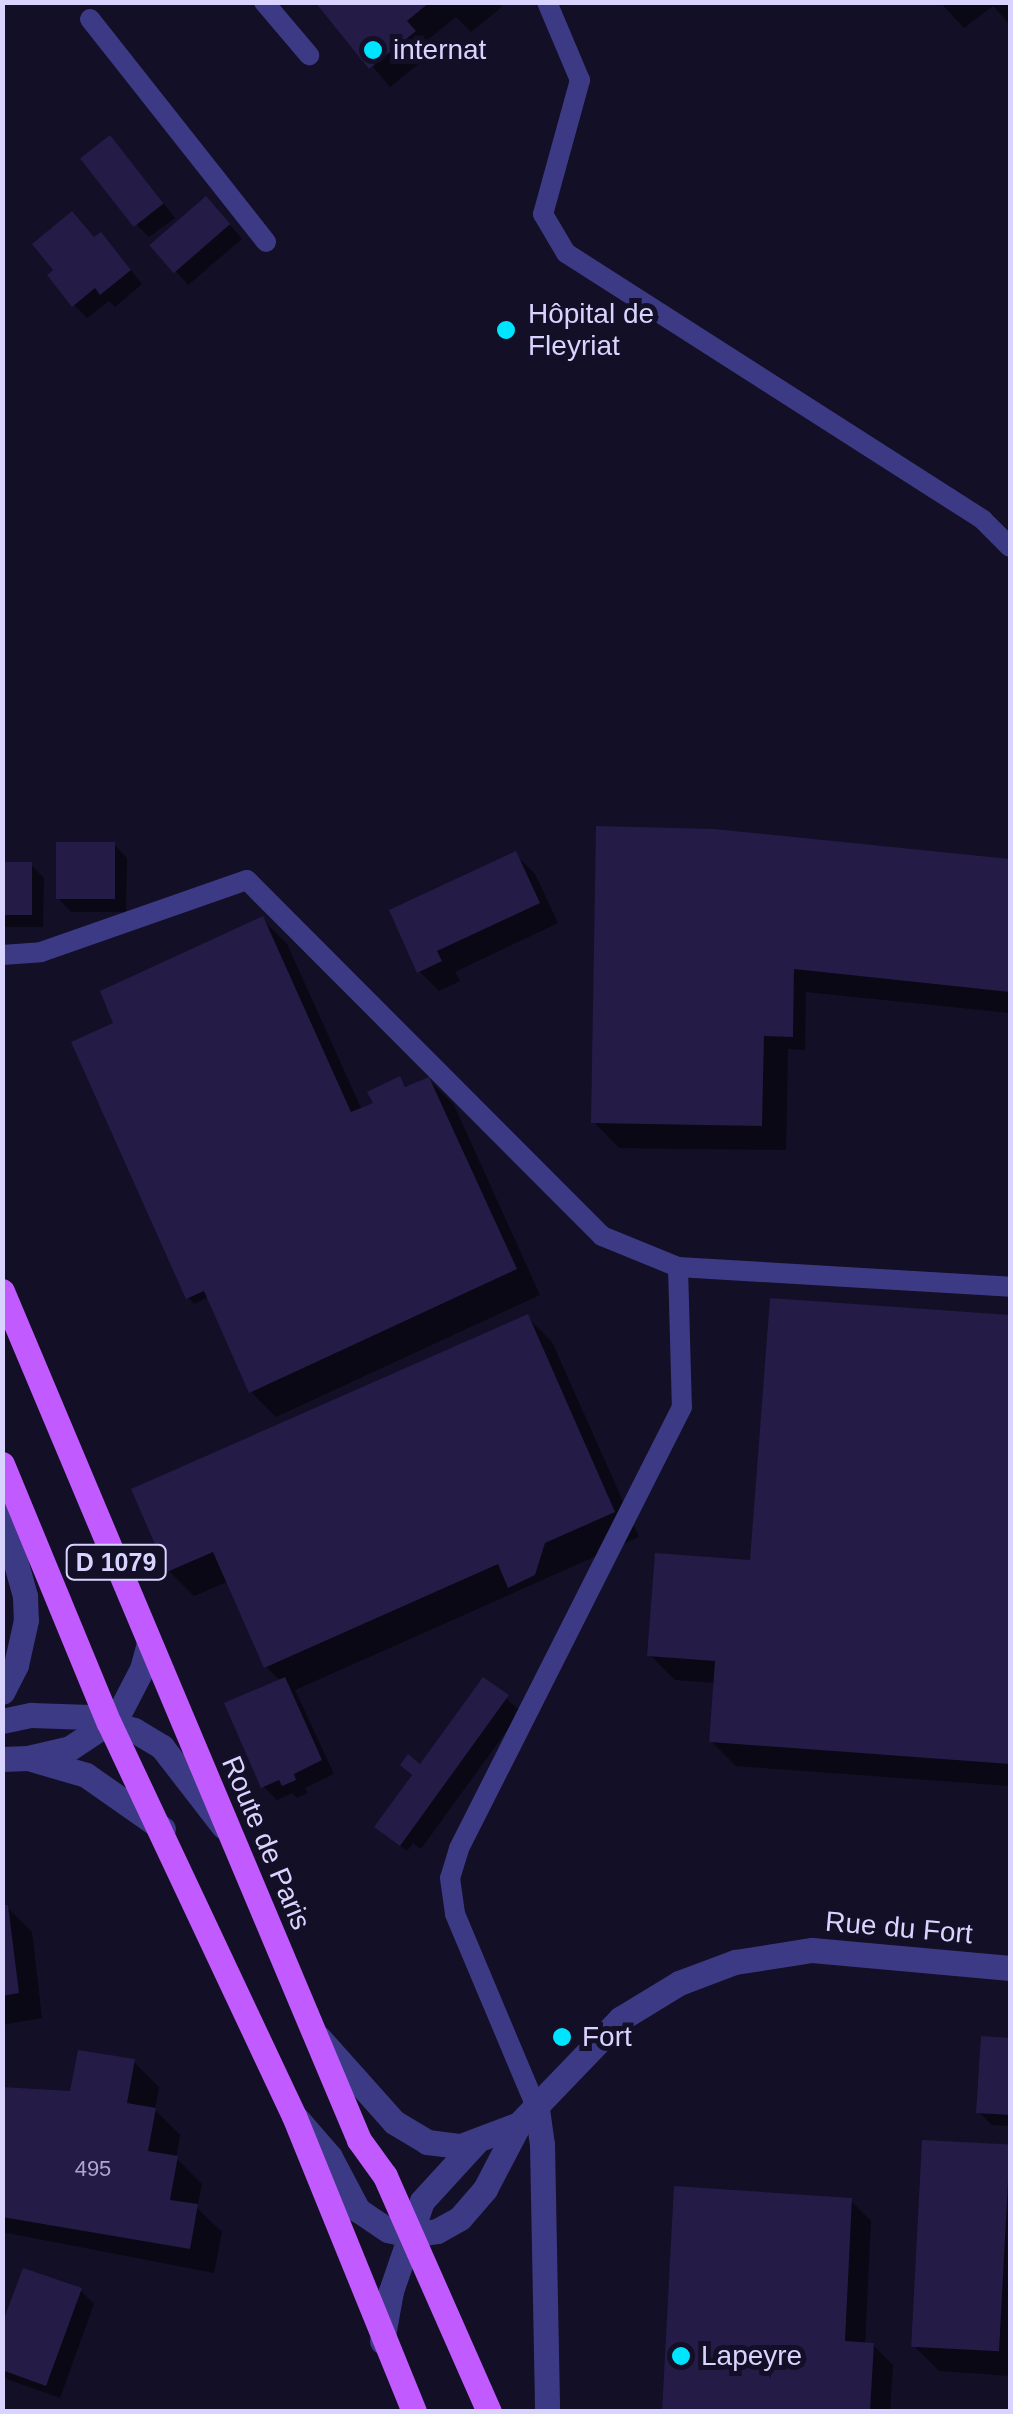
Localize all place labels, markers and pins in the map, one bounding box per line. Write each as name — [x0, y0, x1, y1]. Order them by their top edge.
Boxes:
place label: internat — [393, 33, 486, 67]
marker: internat — [362, 39, 384, 61]
place label: Hôpital de Fleyriat — [528, 297, 654, 363]
marker: Hôpital de Fleyriat — [493, 317, 519, 343]
place label: Fort — [582, 2020, 632, 2054]
marker: Fort — [551, 2026, 573, 2048]
place label: Lapeyre — [701, 2339, 802, 2373]
marker: Lapeyre — [670, 2345, 692, 2367]

